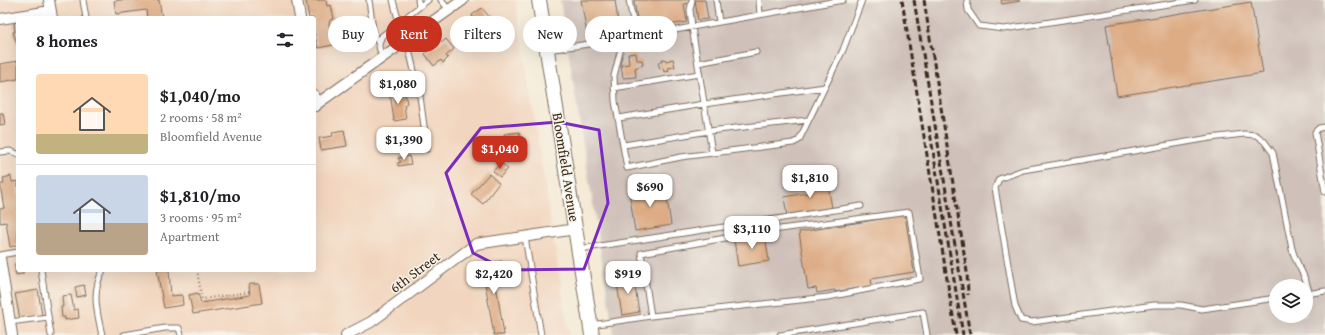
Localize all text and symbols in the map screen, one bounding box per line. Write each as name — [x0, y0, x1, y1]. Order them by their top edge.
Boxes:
chip: Buy — [328, 16, 378, 52]
chip: Rent — [386, 16, 442, 52]
chip: Filters — [450, 16, 515, 52]
chip: New — [523, 16, 577, 52]
chip: Apartment — [585, 16, 677, 52]
text: 8 homes — [36, 28, 98, 53]
icon: filters — [274, 29, 296, 51]
pin: $1,080 — [365, 71, 431, 105]
text: $1,080 — [379, 74, 417, 93]
text: $1,040/mo — [160, 83, 241, 108]
icon: home — [68, 90, 116, 138]
text: 2 rooms · 58 m² — [160, 108, 242, 127]
street label: Bloomfield Avenue — [548, 111, 585, 223]
text: Bloomfield Avenue — [160, 127, 262, 146]
pin: $1,390 — [371, 127, 437, 161]
text: $1,390 — [385, 130, 423, 149]
pin: $1,040 — [467, 136, 533, 170]
text: $1,040 — [481, 139, 519, 158]
pin: $1,810 — [777, 165, 843, 199]
text: $1,810 — [791, 168, 829, 187]
pin: $690 — [626, 174, 674, 208]
text: $690 — [637, 177, 663, 196]
text: $1,810/mo — [160, 183, 241, 208]
icon: home — [68, 191, 116, 239]
text: 3 rooms · 95 m² — [160, 208, 242, 227]
pin: $3,110 — [719, 216, 785, 250]
text: $3,110 — [733, 219, 771, 238]
text: Apartment — [160, 227, 220, 246]
street label: 6th Street — [386, 247, 444, 297]
pin: $2,420 — [461, 261, 527, 295]
pin: $919 — [604, 261, 652, 295]
text: $2,420 — [475, 264, 513, 283]
text: $919 — [615, 264, 641, 283]
map controls — [1269, 279, 1313, 323]
button: layers — [1269, 279, 1313, 323]

